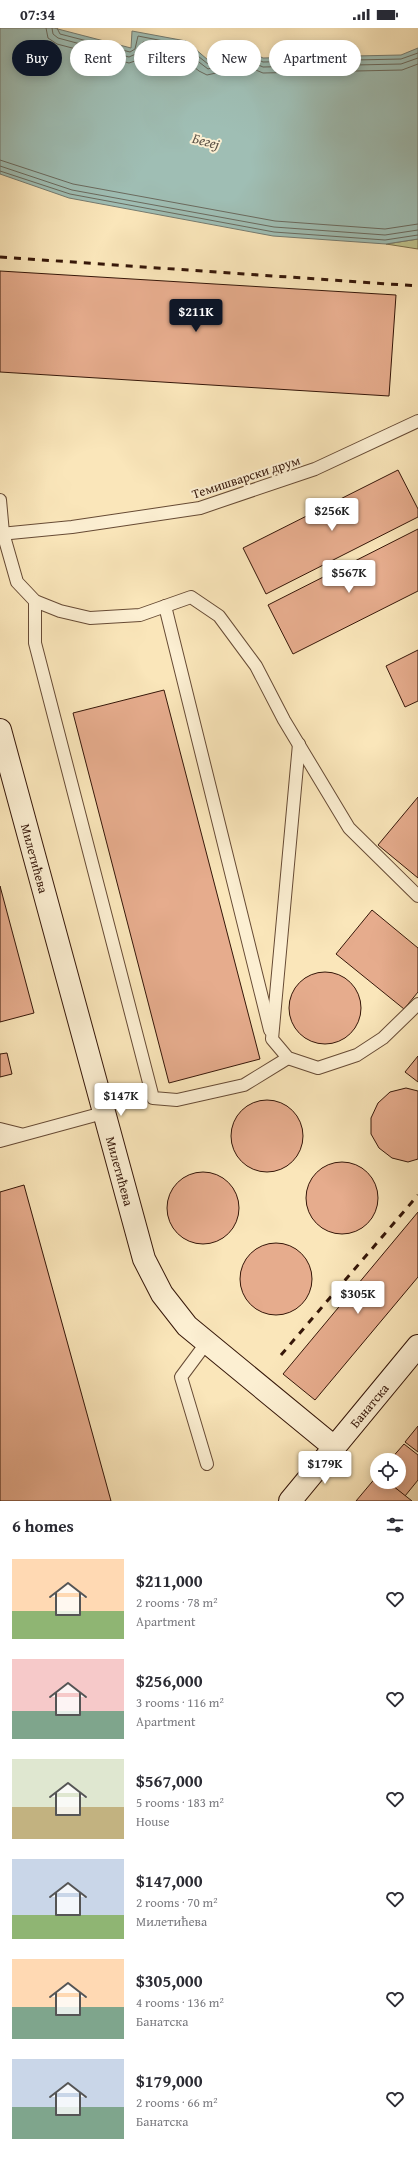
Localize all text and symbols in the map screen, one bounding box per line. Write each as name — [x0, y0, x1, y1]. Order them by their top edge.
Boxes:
text: 07:34 — [20, 4, 55, 25]
chip: Buy — [12, 40, 62, 76]
chip: Rent — [70, 40, 126, 76]
chip: Filters — [134, 40, 199, 76]
chip: New — [207, 40, 261, 76]
chip: Apartment — [269, 40, 361, 76]
water label: Бегеј — [190, 128, 222, 154]
pin: $211K — [168, 299, 224, 333]
text: $211K — [178, 302, 214, 321]
street label: Темишварски друм — [189, 451, 303, 503]
pin: $256K — [304, 498, 360, 532]
text: $256K — [314, 501, 350, 520]
pin: $567K — [321, 560, 377, 594]
text: $567K — [331, 563, 367, 582]
street label: Милетићева — [16, 821, 54, 896]
pin: $147K — [93, 1083, 149, 1117]
text: $147K — [103, 1086, 139, 1105]
street label: Милетићева — [102, 1134, 139, 1209]
pin: $305K — [330, 1281, 386, 1315]
text: $305K — [340, 1284, 376, 1303]
street label: Банатска — [345, 1379, 393, 1432]
pin: $179K — [297, 1451, 353, 1485]
map controls — [370, 1453, 406, 1489]
button: locate — [370, 1453, 406, 1489]
text: $179K — [307, 1454, 343, 1473]
text: 6 homes — [12, 1513, 74, 1538]
icon: filters — [384, 1514, 406, 1536]
text: $211,000 — [136, 1568, 202, 1593]
icon: home — [44, 1575, 92, 1623]
icon: heart — [384, 1588, 406, 1610]
text: 2 rooms · 78 m² — [136, 1593, 218, 1612]
text: Apartment — [136, 1612, 196, 1631]
text: $256,000 — [136, 1668, 202, 1693]
icon: home — [44, 1675, 92, 1723]
icon: heart — [384, 1688, 406, 1710]
text: 3 rooms · 116 m² — [136, 1693, 224, 1712]
text: Apartment — [136, 1712, 196, 1731]
text: $567,000 — [136, 1768, 202, 1793]
icon: home — [44, 1775, 92, 1823]
icon: heart — [384, 1788, 406, 1810]
text: 5 rooms · 183 m² — [136, 1793, 224, 1812]
text: House — [136, 1812, 170, 1831]
text: $147,000 — [136, 1868, 202, 1893]
icon: home — [44, 1875, 92, 1923]
icon: heart — [384, 1888, 406, 1910]
text: 2 rooms · 70 m² — [136, 1893, 218, 1912]
text: Милетићева — [136, 1912, 207, 1931]
text: $305,000 — [136, 1968, 202, 1993]
icon: home — [44, 1975, 92, 2023]
icon: heart — [384, 1988, 406, 2010]
text: 4 rooms · 136 m² — [136, 1993, 224, 2012]
text: Банатска — [136, 2012, 188, 2031]
text: $179,000 — [136, 2068, 202, 2093]
icon: home — [44, 2075, 92, 2123]
icon: heart — [384, 2088, 406, 2110]
text: 2 rooms · 66 m² — [136, 2093, 218, 2112]
text: Банатска — [136, 2112, 188, 2131]

